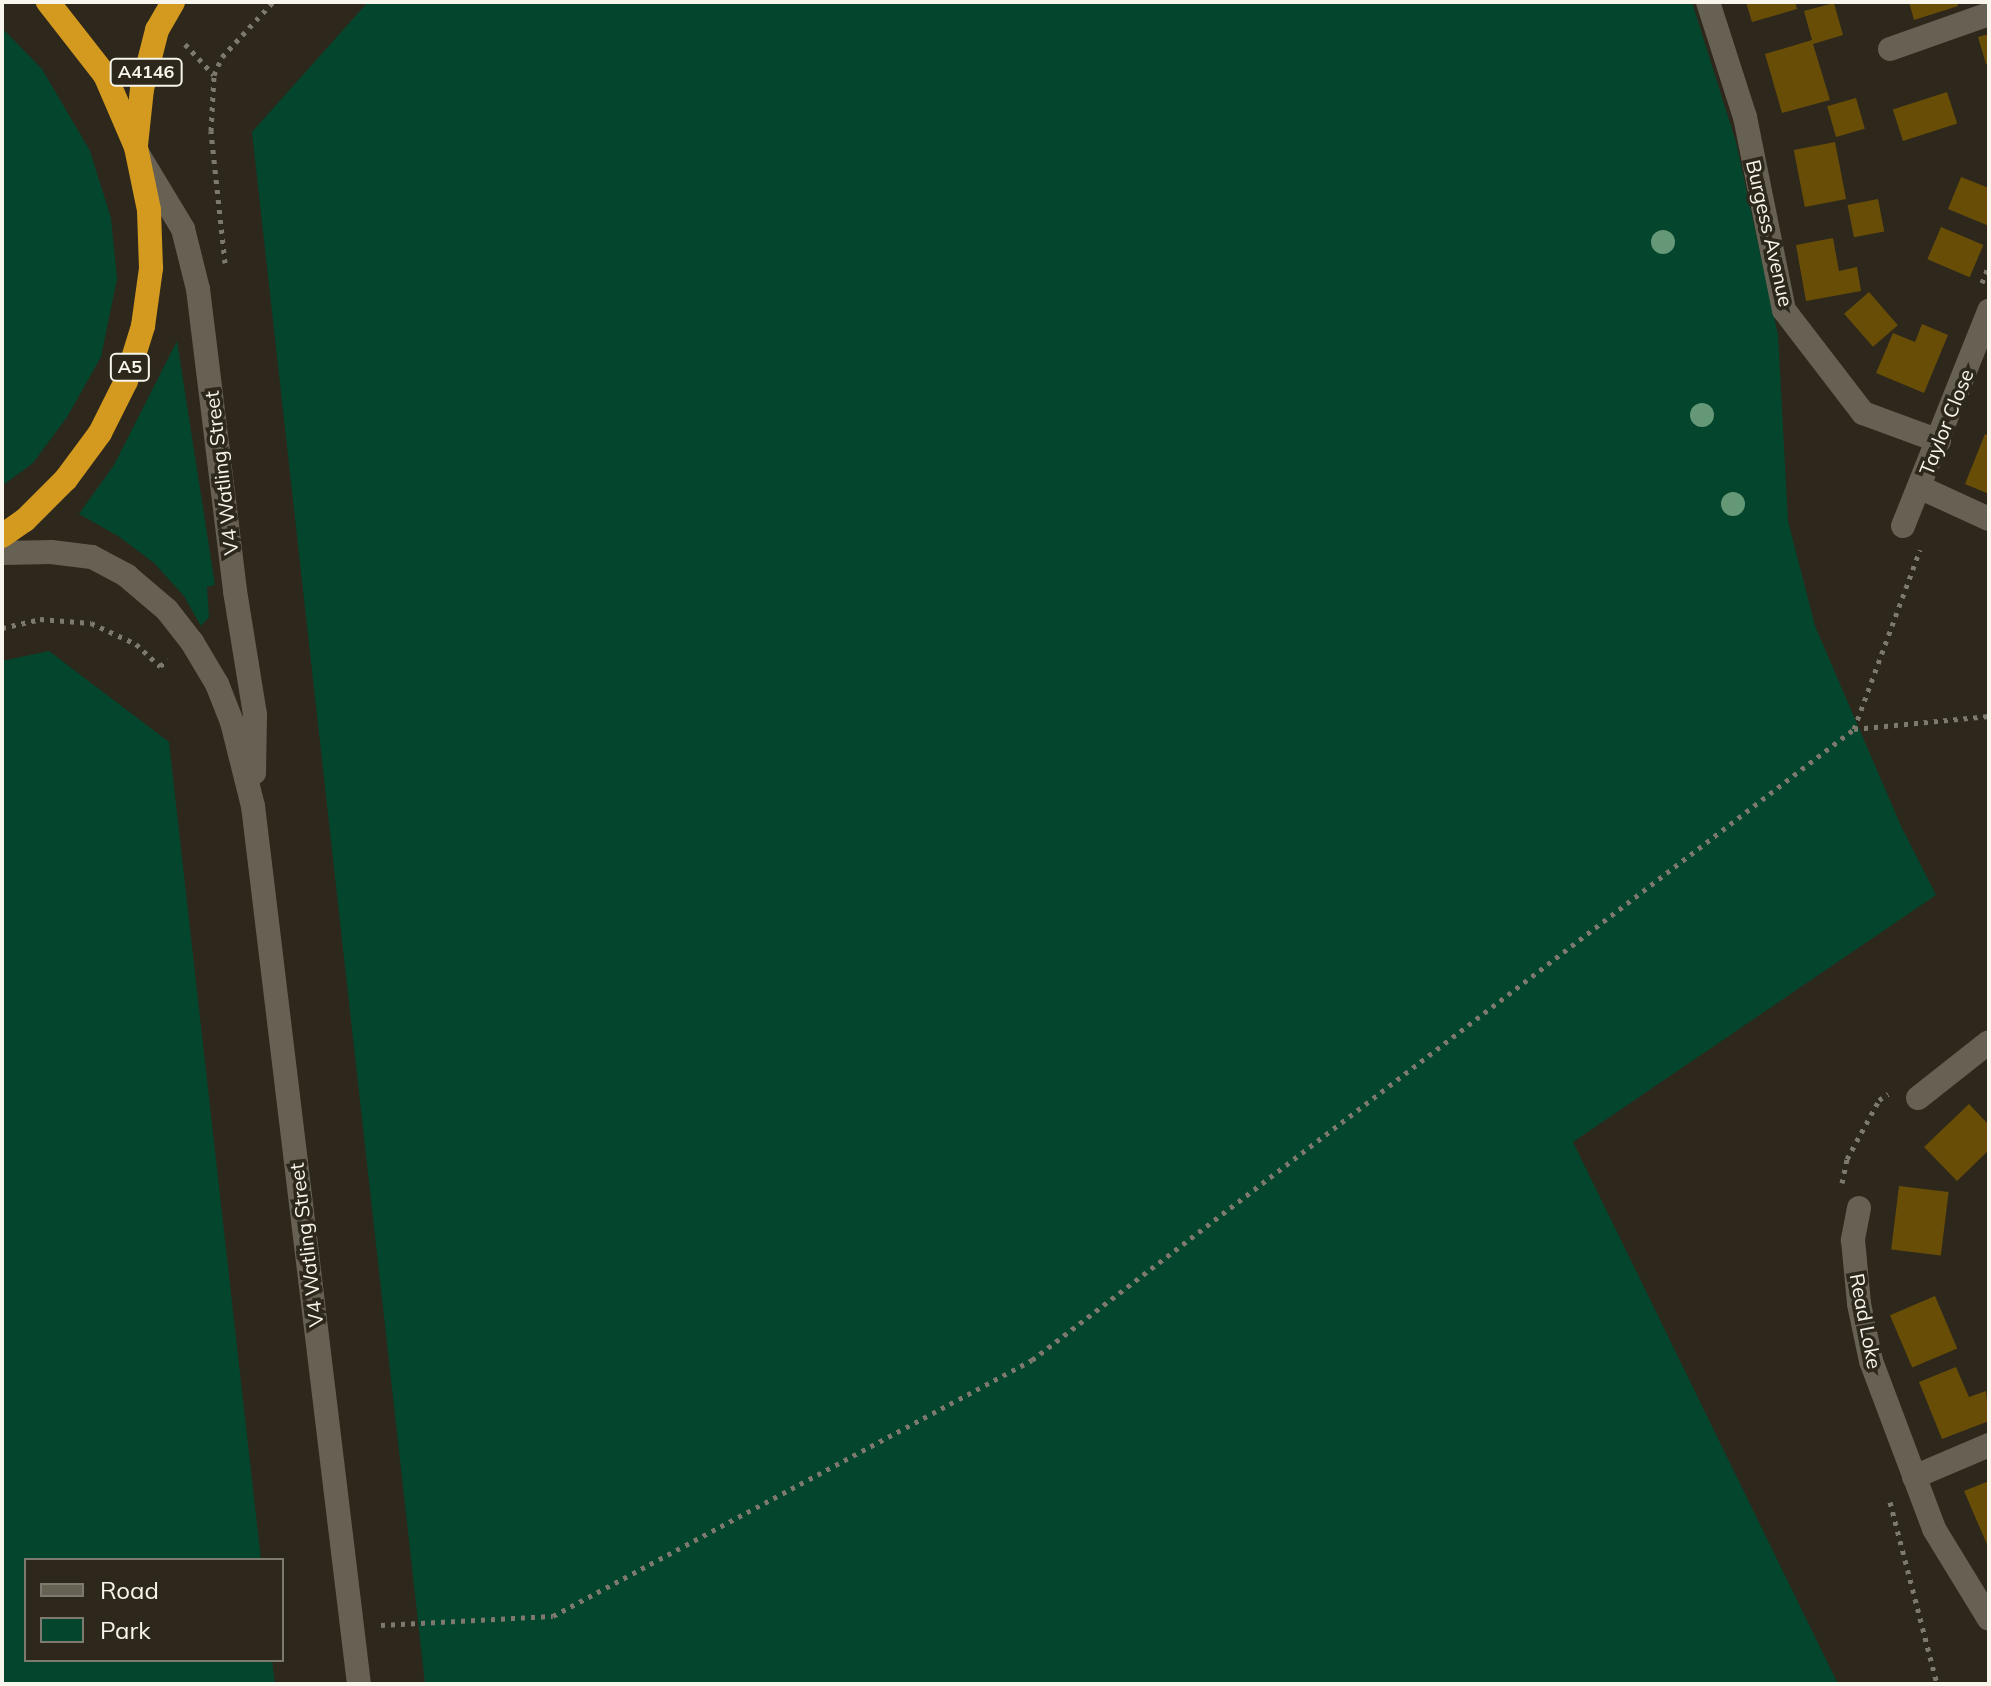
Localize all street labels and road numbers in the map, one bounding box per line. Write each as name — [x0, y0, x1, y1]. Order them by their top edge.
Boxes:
road number: A4146 — [108, 58, 184, 86]
street label: Burgess Avenue — [1741, 157, 1799, 309]
road number: A5 — [108, 353, 152, 381]
street label: Taylor Close — [1914, 365, 1978, 479]
street label: V4 Watling Street — [199, 390, 243, 556]
street label: V4 Watling Street — [284, 1162, 328, 1328]
street label: Read Loke — [1845, 1271, 1887, 1371]

